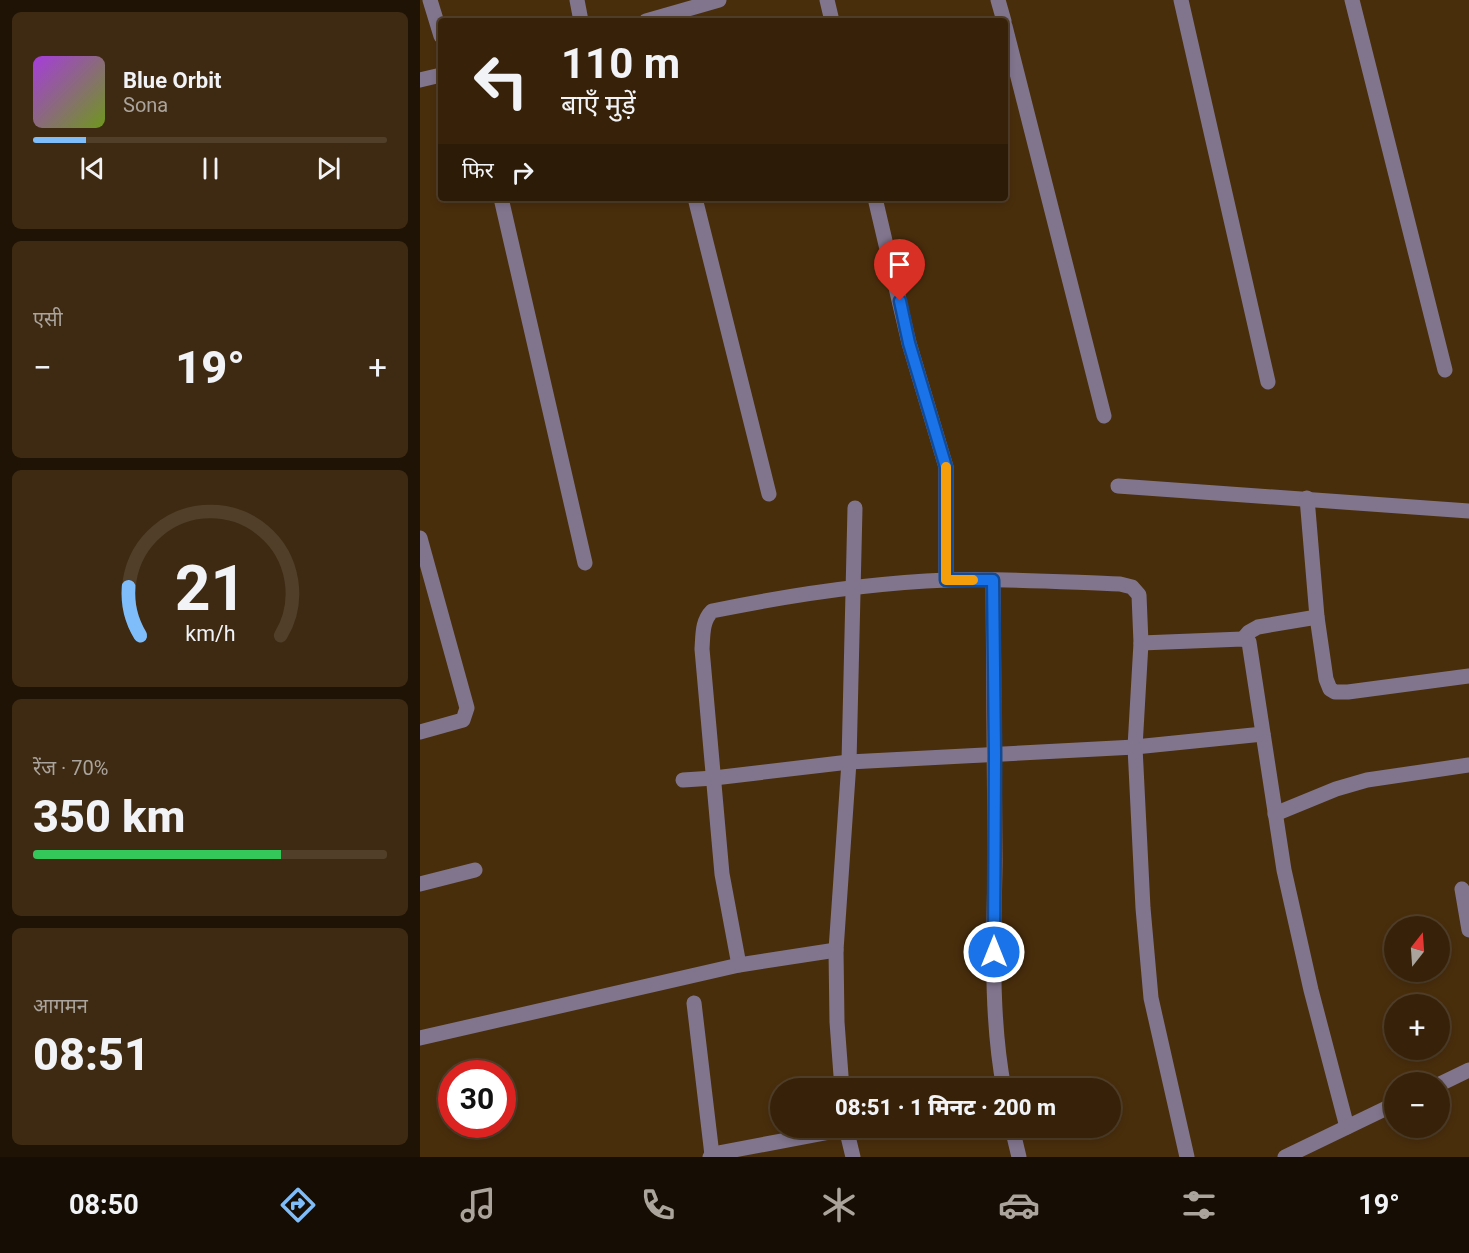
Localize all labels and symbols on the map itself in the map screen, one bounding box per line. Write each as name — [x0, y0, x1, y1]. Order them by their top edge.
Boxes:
pin — [874, 239, 925, 301]
north arrow — [1384, 916, 1450, 982]
position arrow — [962, 920, 1026, 984]
speed limit sign: 30 — [438, 1060, 516, 1138]

